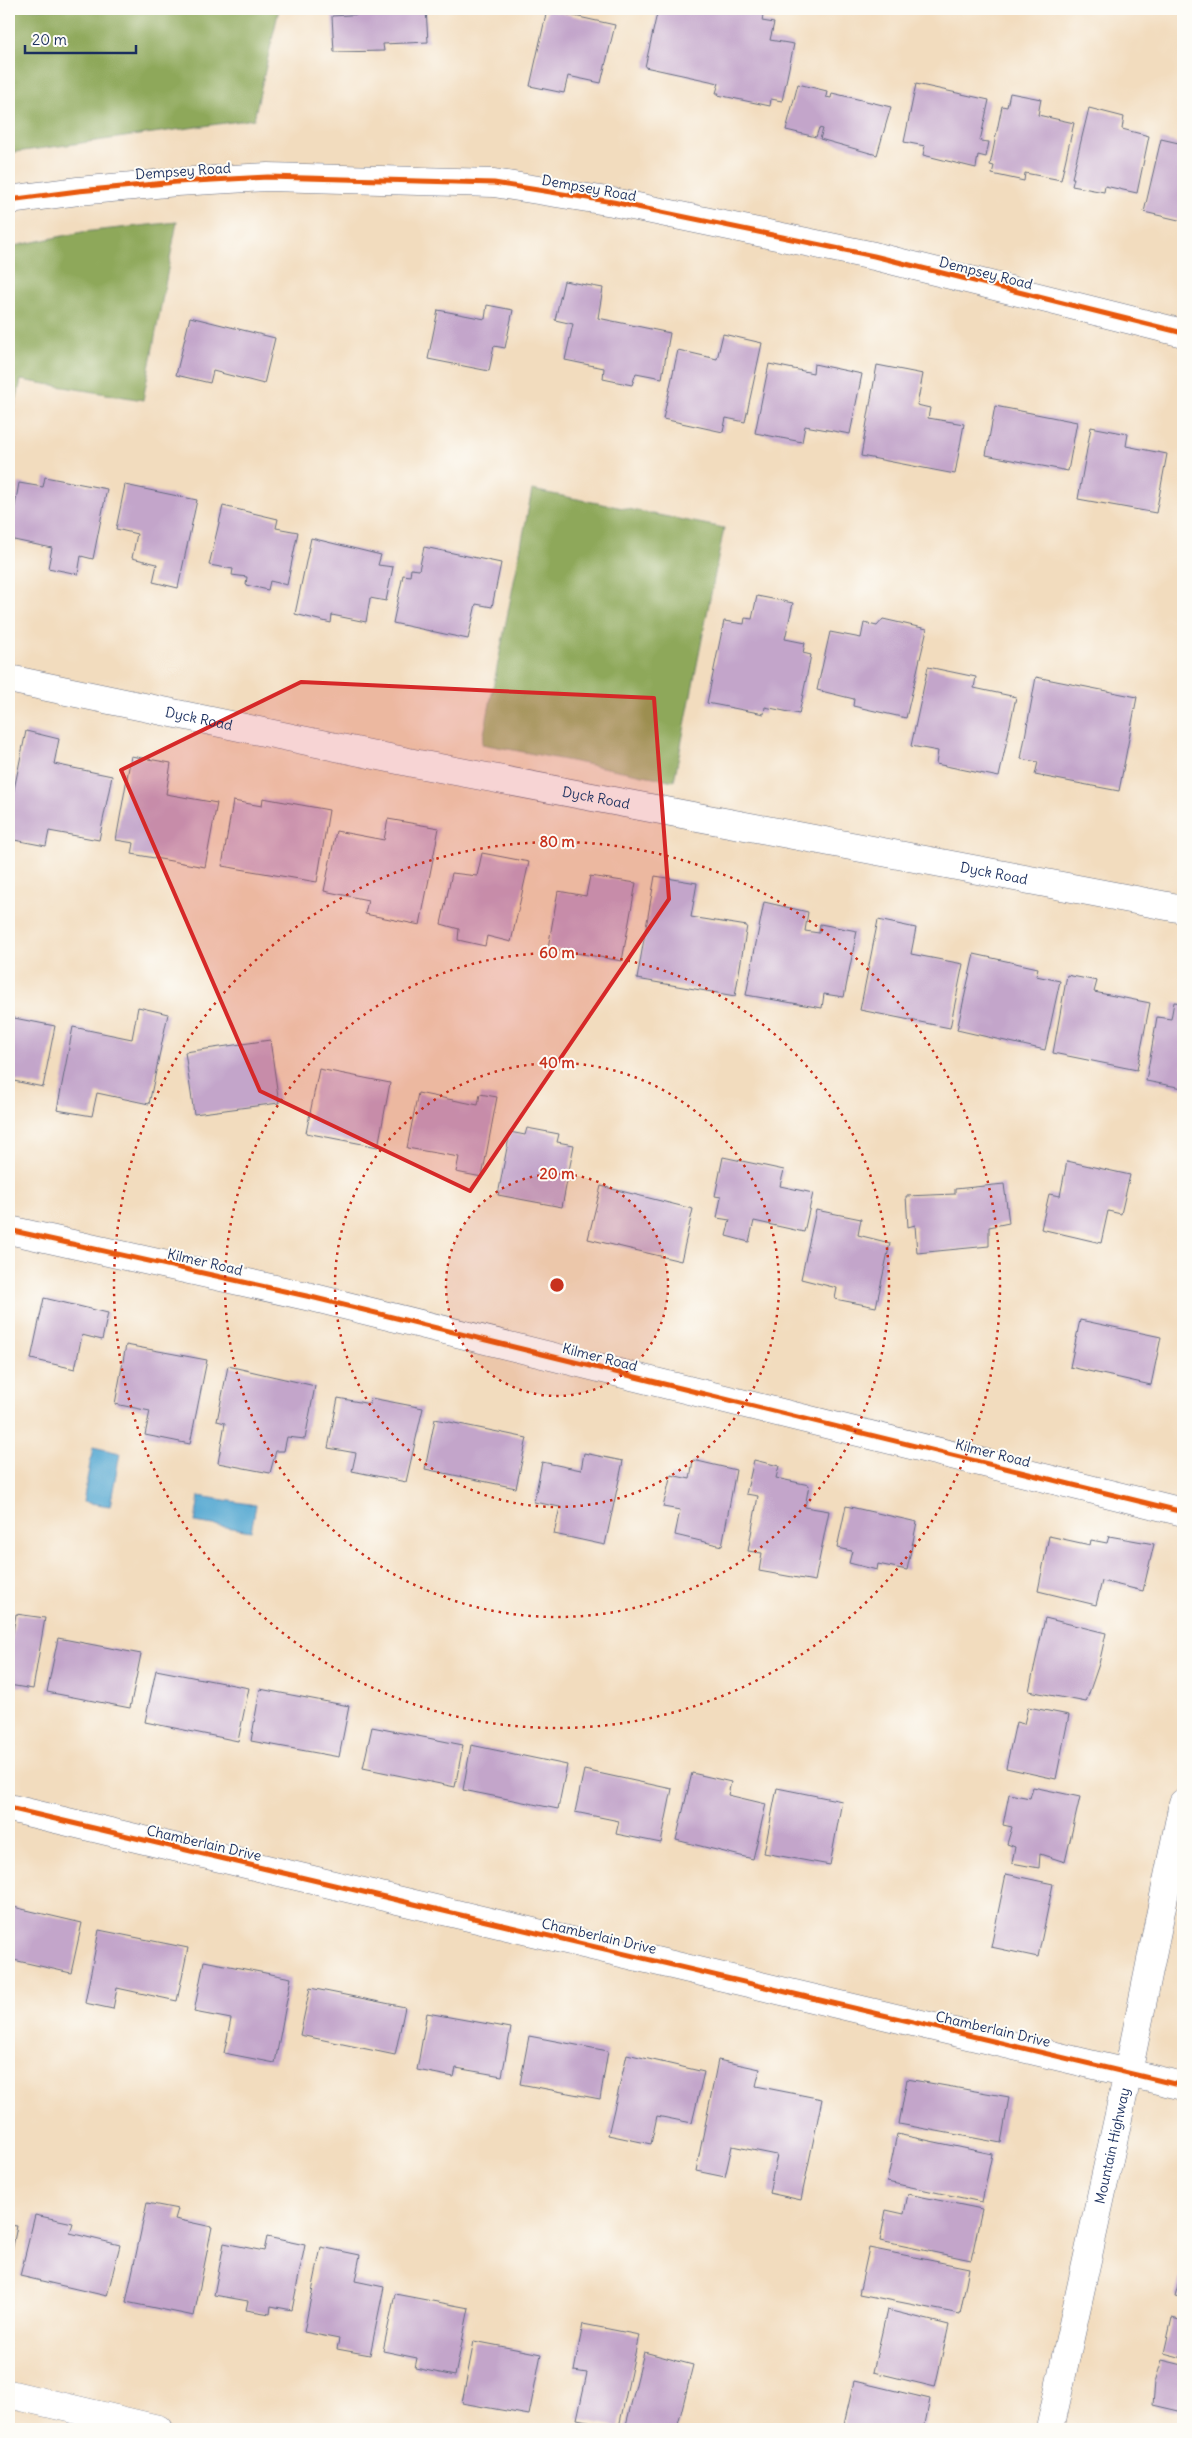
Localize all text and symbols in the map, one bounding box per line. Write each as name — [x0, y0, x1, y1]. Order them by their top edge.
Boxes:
scale bar — [25, 22, 136, 54]
text: 20 m — [32, 30, 67, 49]
street label: Dempsey Road — [135, 159, 231, 183]
street label: Dempsey Road — [540, 171, 638, 205]
street label: Dempsey Road — [937, 253, 1035, 293]
street label: Dyck Road — [164, 703, 234, 734]
street label: Dyck Road — [561, 783, 631, 813]
text: 80 m — [539, 832, 575, 851]
street label: Dyck Road — [959, 858, 1029, 888]
text: 60 m — [539, 943, 575, 962]
text: 40 m — [539, 1053, 575, 1072]
text: 20 m — [540, 1164, 574, 1183]
street label: Kilmer Road — [166, 1245, 244, 1279]
centre of rings — [548, 1276, 566, 1294]
street label: Kilmer Road — [561, 1339, 639, 1375]
street label: Kilmer Road — [954, 1435, 1032, 1471]
street label: Chamberlain Drive — [145, 1821, 263, 1865]
street label: Chamberlain Drive — [540, 1914, 658, 1958]
street label: Chamberlain Drive — [934, 2007, 1052, 2051]
street label: Mountain Highway — [1091, 2086, 1134, 2206]

